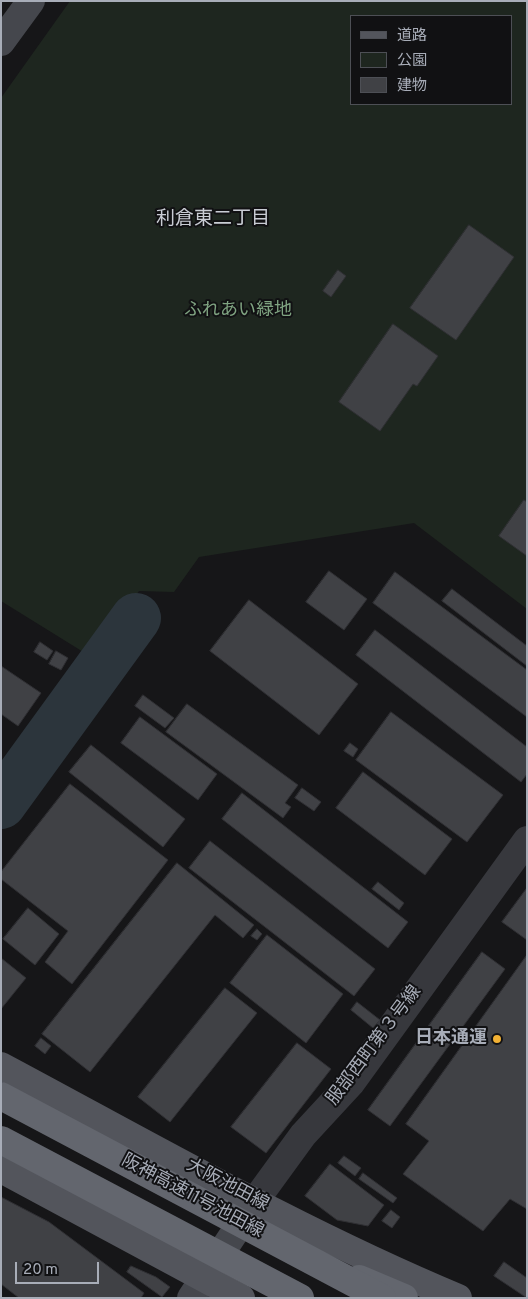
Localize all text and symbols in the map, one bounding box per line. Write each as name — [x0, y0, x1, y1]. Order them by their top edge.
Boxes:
legend — [350, 15, 513, 105]
text: 道路 — [397, 27, 427, 46]
text: 公園 — [397, 52, 427, 71]
text: 建物 — [397, 77, 427, 96]
district label: 利倉東二丁目 — [156, 209, 270, 231]
park label: ふれあい緑地 — [184, 300, 292, 322]
street label: 服部西町第３号線 — [323, 982, 427, 1110]
place label: 日本通運 — [415, 1028, 487, 1050]
marker: 日本通運 — [491, 1033, 503, 1045]
street label: 阪神高速11号池田線 — [117, 1151, 267, 1243]
street label: 大阪池田線 — [182, 1155, 272, 1217]
scale bar — [18, 1252, 101, 1284]
text: 20 m — [23, 1261, 58, 1280]

